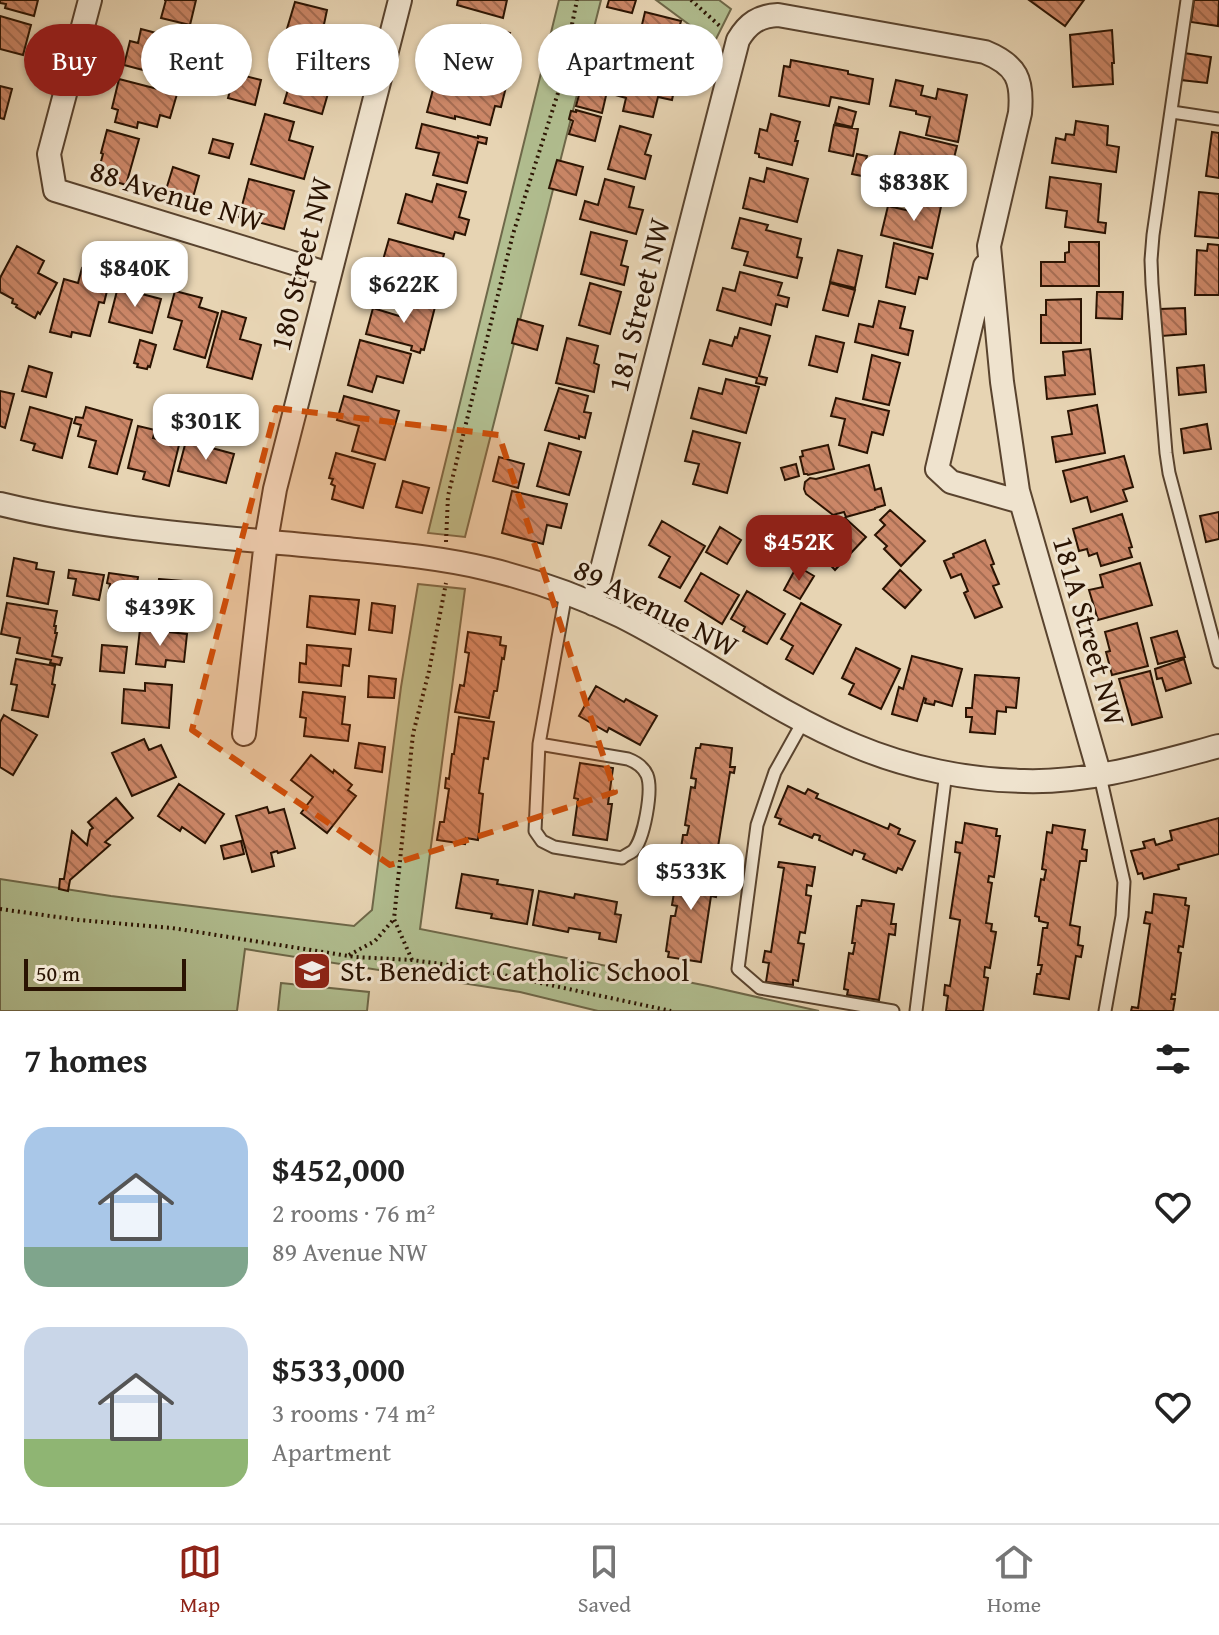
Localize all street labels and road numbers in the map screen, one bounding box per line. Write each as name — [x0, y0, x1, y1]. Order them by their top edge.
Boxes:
street label: 88 Avenue NW — [85, 148, 270, 242]
street label: 180 Street NW — [257, 172, 343, 355]
street label: 181 Street NW — [595, 213, 681, 396]
street label: 181A Street NW — [1042, 531, 1138, 731]
street label: 89 Avenue NW — [567, 547, 747, 668]

